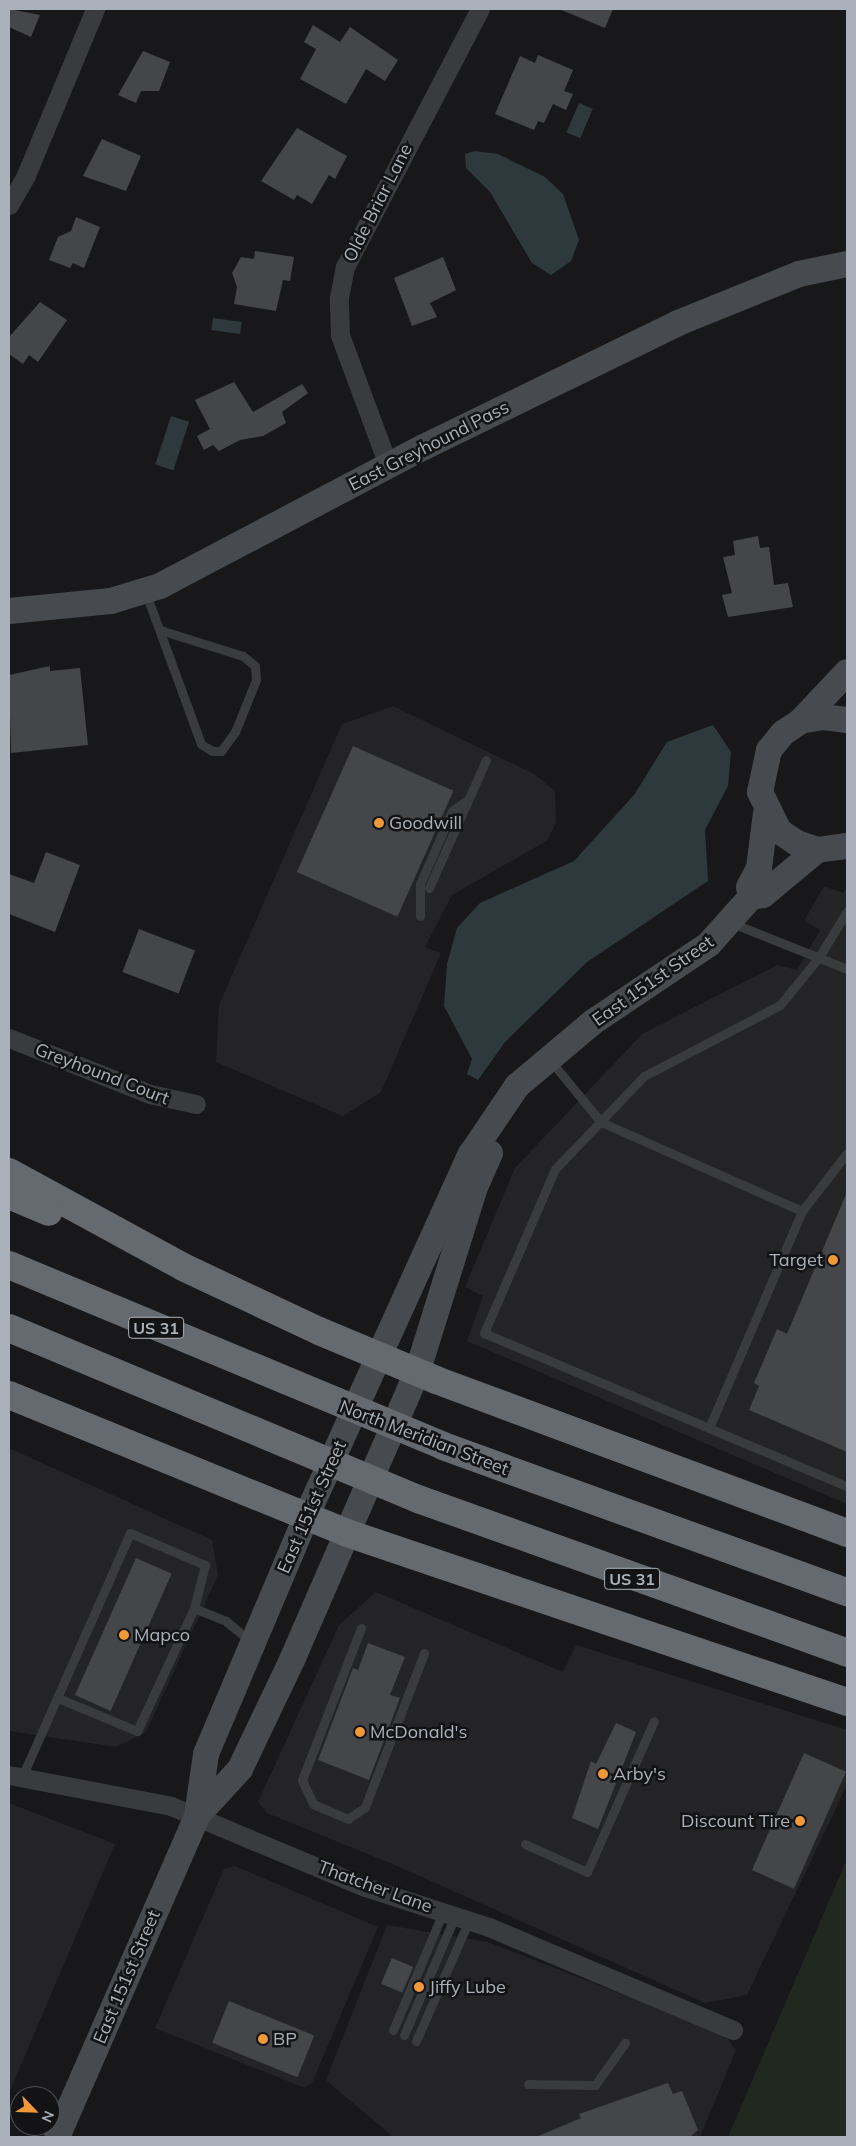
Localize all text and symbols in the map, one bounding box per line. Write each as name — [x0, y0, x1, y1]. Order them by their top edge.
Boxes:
street label: Olde Briar Lane — [339, 140, 417, 266]
street label: East Greyhound Pass — [345, 396, 513, 496]
place label: Goodwill — [389, 812, 462, 834]
marker: Goodwill — [373, 817, 385, 829]
street label: East 151st Street — [588, 931, 718, 1031]
street label: Greyhound Court — [32, 1039, 172, 1109]
place label: Target — [769, 1249, 823, 1271]
marker: Target — [827, 1254, 839, 1266]
road number: US 31 — [127, 1315, 185, 1342]
street label: North Meridian Street — [336, 1396, 512, 1480]
street label: East 151st Street — [273, 1437, 351, 1577]
road number: US 31 — [603, 1566, 661, 1592]
place label: Mapco — [134, 1624, 190, 1646]
marker: Mapco — [118, 1629, 130, 1641]
place label: McDonald's — [370, 1721, 467, 1743]
marker: McDonald's — [354, 1726, 366, 1738]
place label: Arby's — [613, 1763, 666, 1785]
marker: Arby's — [597, 1768, 609, 1780]
place label: Discount Tire — [681, 1810, 790, 1832]
marker: Discount Tire — [794, 1815, 806, 1827]
street label: Thatcher Lane — [315, 1856, 435, 1918]
street label: East 151st Street — [89, 1907, 165, 2047]
place label: Jiffy Lube — [429, 1976, 506, 1998]
marker: Jiffy Lube — [413, 1981, 425, 1993]
place label: BP — [273, 2028, 297, 2050]
marker: BP — [257, 2033, 269, 2045]
north arrow — [10, 2086, 60, 2136]
text: N — [37, 2108, 58, 2125]

